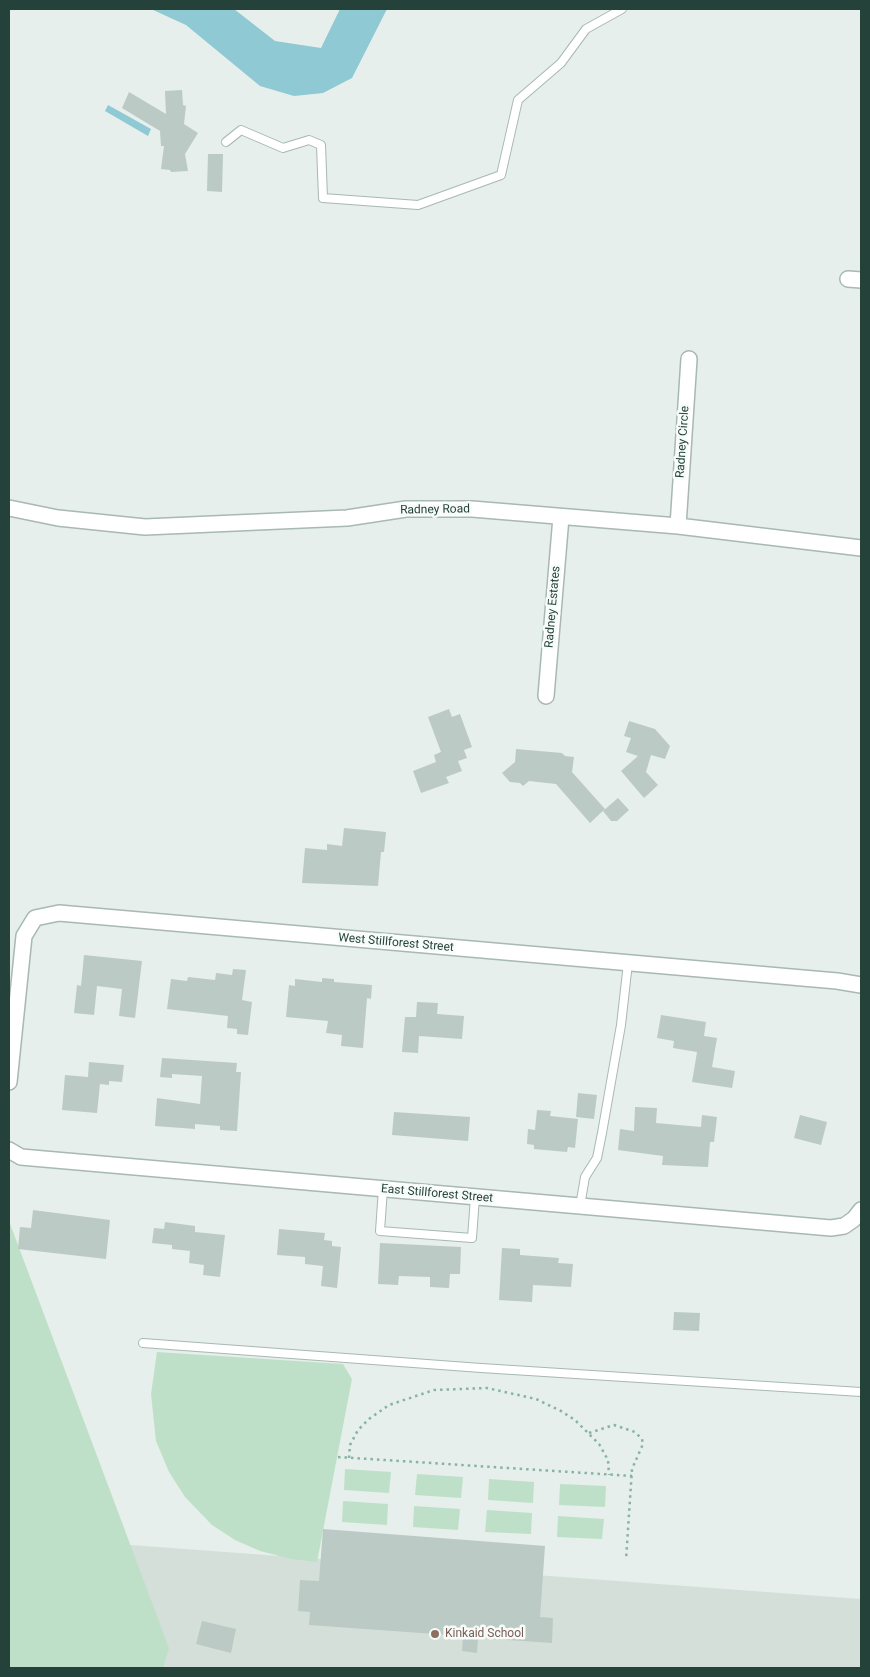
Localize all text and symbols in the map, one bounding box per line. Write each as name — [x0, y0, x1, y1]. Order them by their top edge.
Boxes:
street label: Radney Circle — [673, 405, 693, 479]
street label: Radney Road — [400, 502, 470, 518]
street label: Radney Estates — [542, 565, 564, 649]
street label: West Stillforest Street — [338, 931, 454, 955]
street label: East Stillforest Street — [380, 1182, 494, 1206]
place label: Kinkaid School — [445, 1627, 524, 1641]
marker: Kinkaid School — [429, 1628, 441, 1640]

